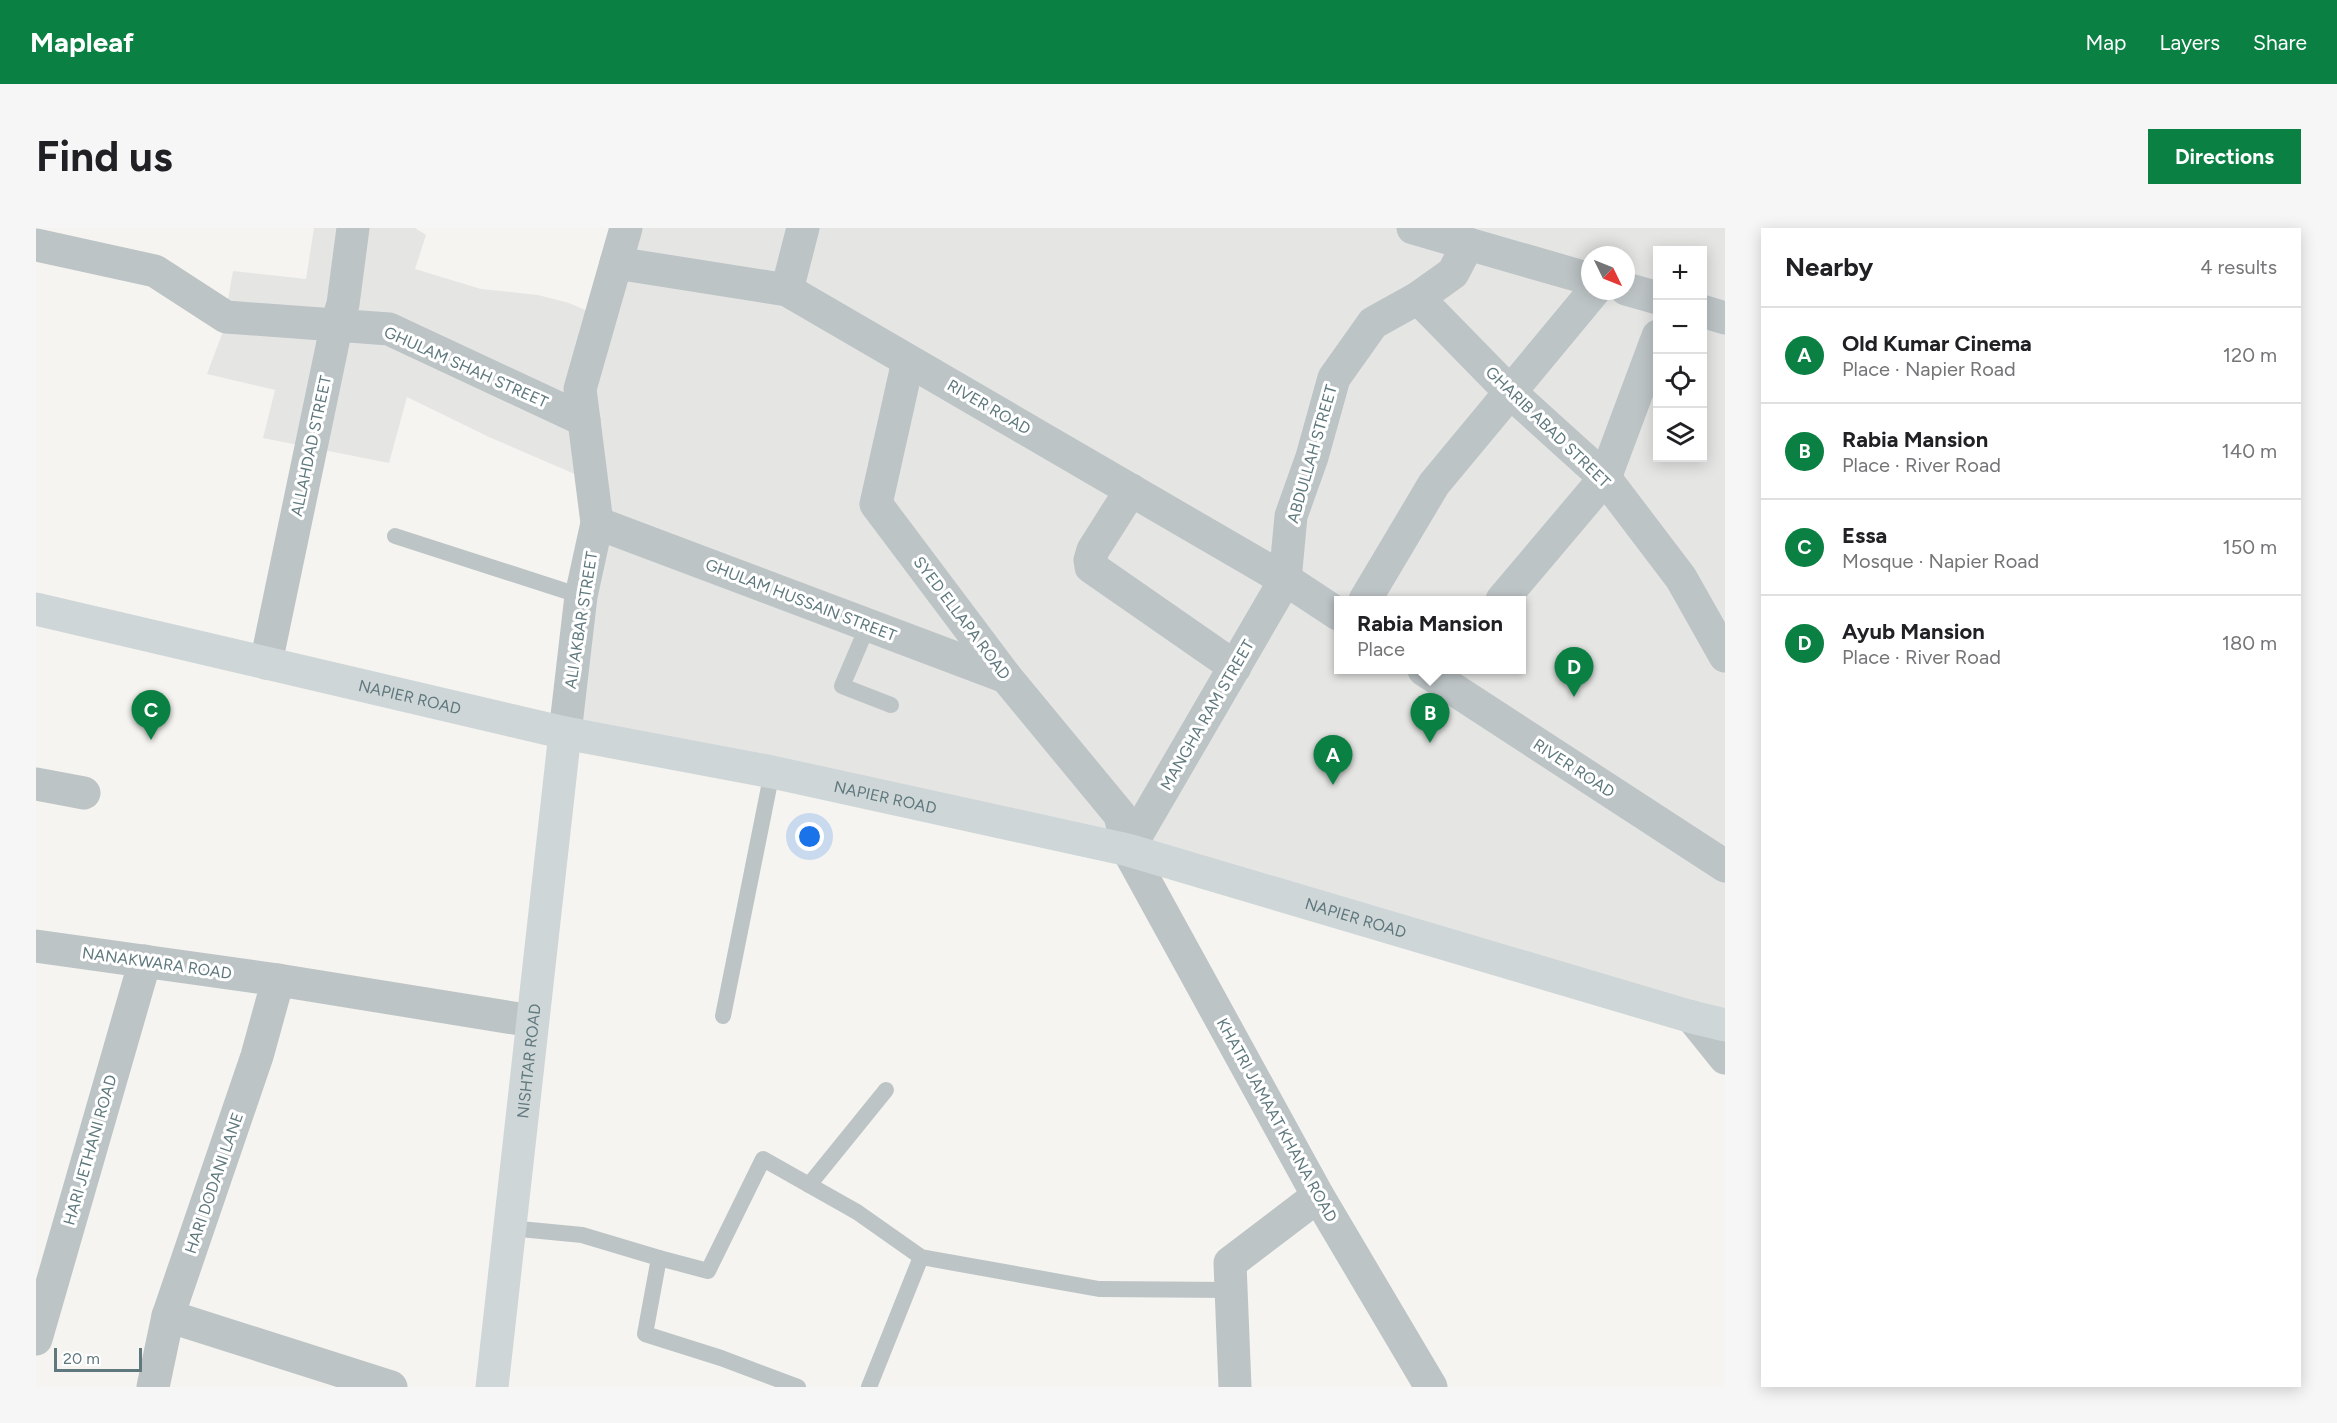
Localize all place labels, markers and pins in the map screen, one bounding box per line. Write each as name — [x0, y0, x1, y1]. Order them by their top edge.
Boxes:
pin: D — [1554, 648, 1594, 697]
pin: C — [132, 690, 170, 740]
pin: B — [1410, 694, 1450, 743]
pin: A — [1314, 736, 1352, 785]

